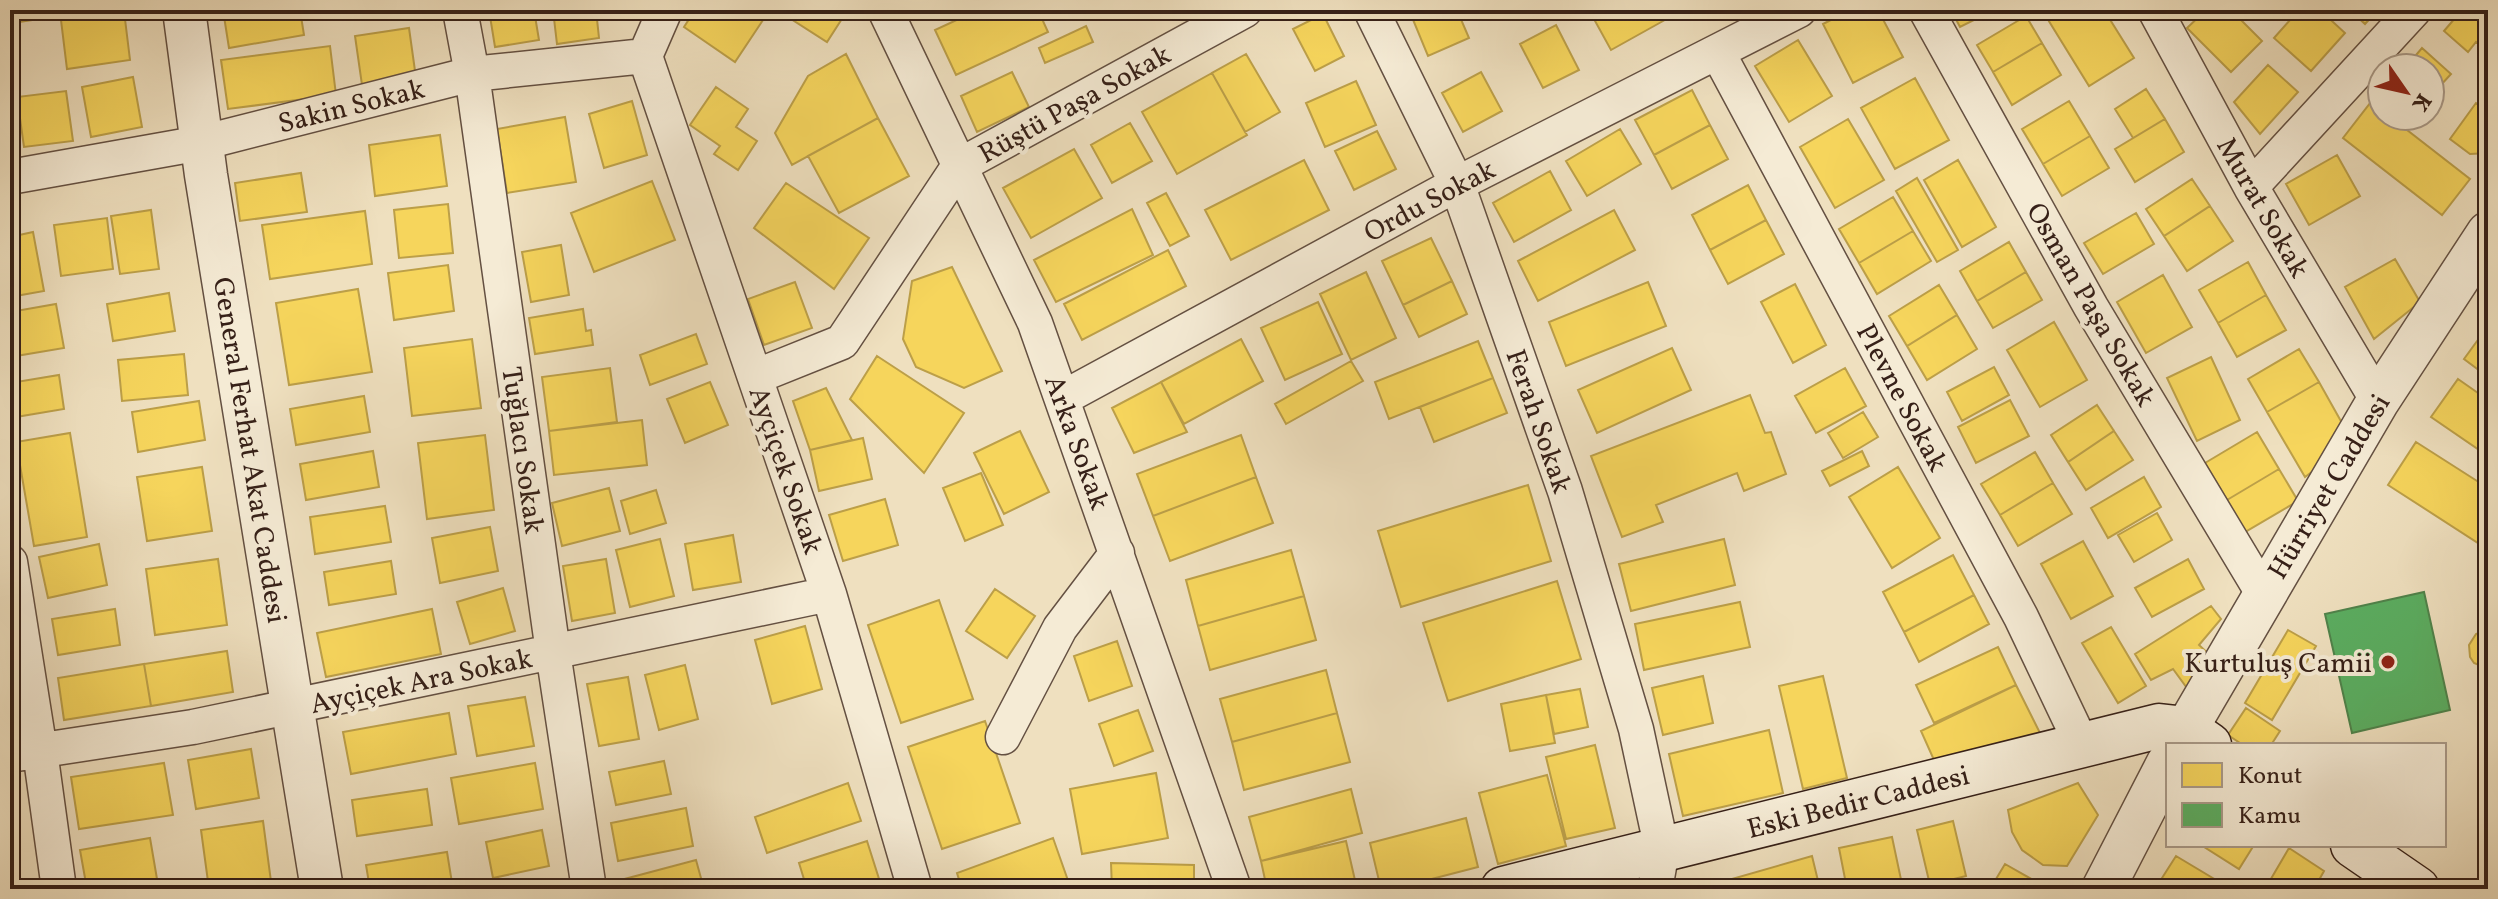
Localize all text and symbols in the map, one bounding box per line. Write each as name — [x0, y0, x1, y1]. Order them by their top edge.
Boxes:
street label: Rüştü Paşa Sokak — [972, 36, 1178, 174]
north arrow — [2366, 52, 2446, 132]
street label: Sakin Sokak — [274, 70, 429, 144]
text: K — [2403, 87, 2438, 117]
street label: Murat Sokak — [2206, 131, 2318, 286]
street label: Ordu Sokak — [1357, 151, 1503, 253]
street label: Osman Paşa Sokak — [2016, 196, 2164, 414]
street label: General Ferhat Akat Caddesi — [202, 275, 295, 626]
street label: Plevne Sokak — [1845, 317, 1956, 479]
street label: Ferah Sokak — [1495, 345, 1581, 499]
street label: Tuğlacı Sokak — [490, 364, 553, 536]
street label: Arka Sokak — [1033, 370, 1118, 516]
street label: Ayçiçek Sokak — [738, 382, 832, 560]
street label: Hürriyet Caddesi — [2259, 387, 2401, 587]
street label: Ayçiçek Ara Sokak — [307, 640, 536, 725]
place label: Kurtuluş Camii — [2184, 645, 2372, 684]
marker: Kurtuluş Camii — [2379, 653, 2397, 671]
legend — [2166, 743, 2446, 847]
street label: Eski Bedir Caddesi — [1743, 757, 1974, 850]
text: Konut — [2238, 760, 2302, 794]
text: Kamu — [2238, 800, 2301, 834]

